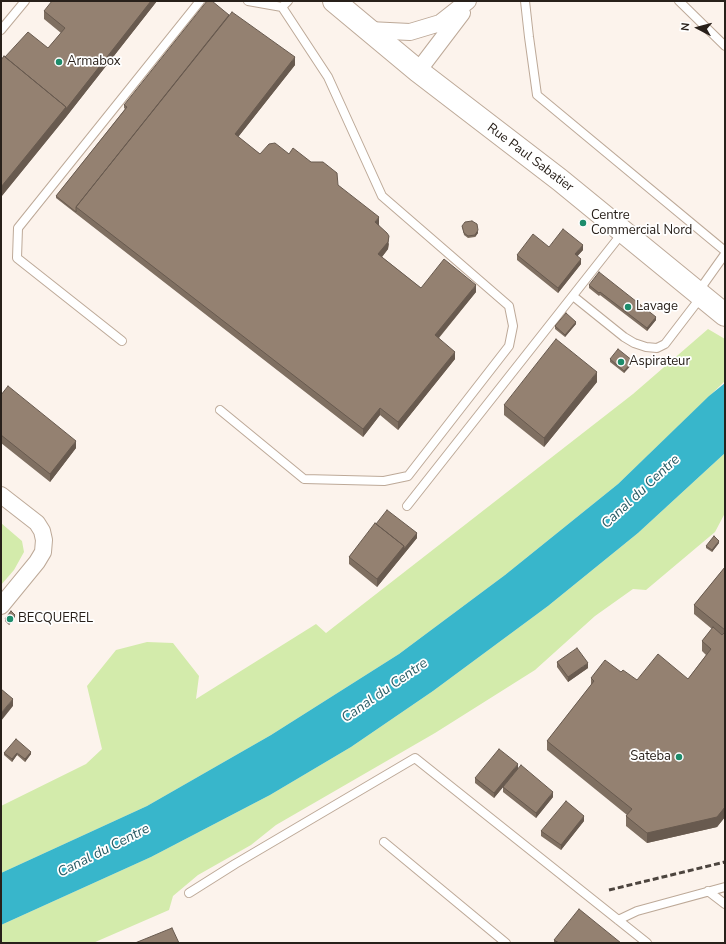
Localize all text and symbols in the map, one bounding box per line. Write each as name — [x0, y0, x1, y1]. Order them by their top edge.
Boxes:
north arrow — [678, 8, 718, 48]
text: N — [678, 22, 693, 32]
place label: Armabox — [67, 54, 121, 70]
marker: Armabox — [54, 57, 64, 67]
street label: Rue Paul Sabatier — [484, 120, 576, 196]
place label: Centre Commercial Nord — [591, 208, 692, 239]
marker: Centre Commercial Nord — [578, 218, 588, 228]
place label: Lavage — [636, 299, 678, 315]
marker: Lavage — [623, 302, 633, 312]
place label: Aspirateur — [629, 354, 690, 370]
marker: Aspirateur — [616, 357, 626, 367]
water label: Canal du Centre — [598, 451, 684, 533]
place label: BECQUEREL — [18, 611, 93, 627]
marker: BECQUEREL — [5, 614, 15, 624]
water label: Canal du Centre — [339, 655, 431, 727]
place label: Sateba — [630, 749, 671, 765]
marker: Sateba — [674, 752, 684, 762]
water label: Canal du Centre — [55, 821, 153, 881]

